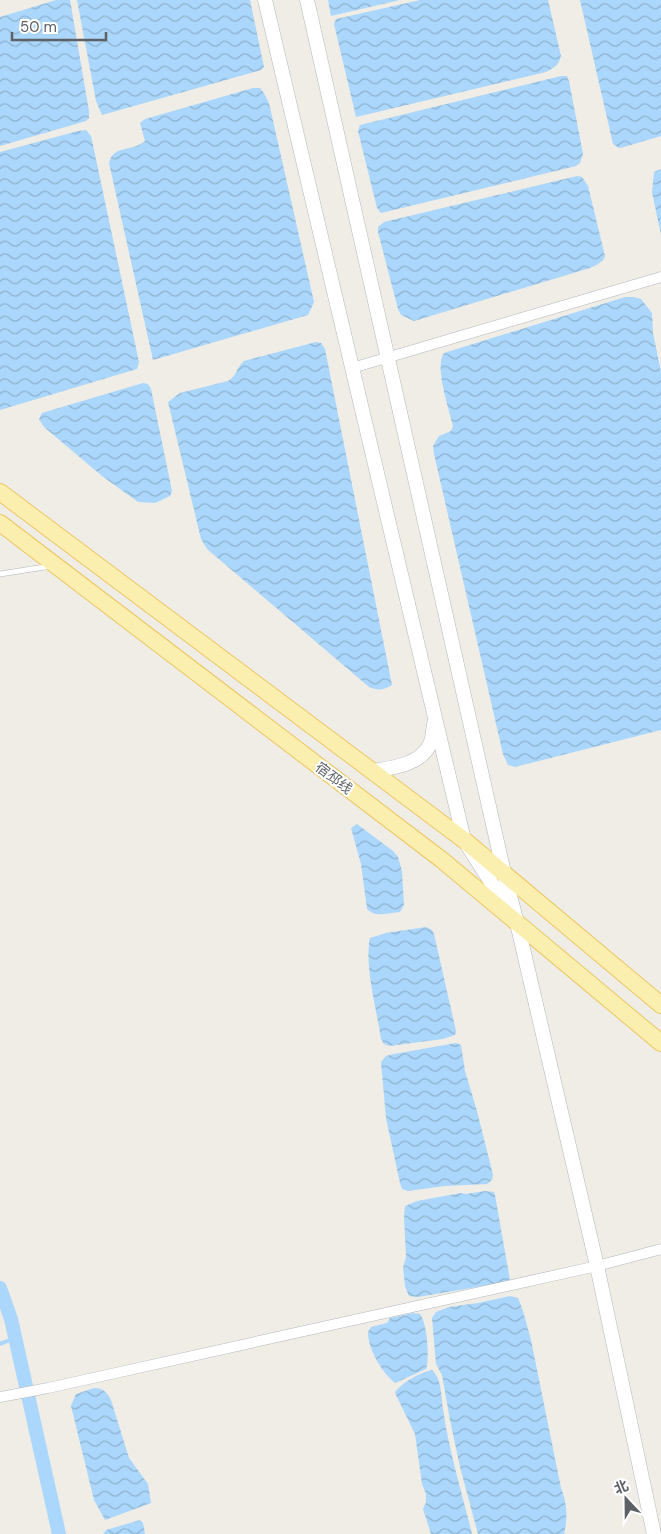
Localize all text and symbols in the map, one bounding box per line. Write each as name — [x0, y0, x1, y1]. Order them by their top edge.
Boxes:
scale bar — [12, 10, 106, 42]
text: 50 m — [20, 17, 57, 37]
street label: 宿邳线 — [312, 758, 356, 798]
north arrow — [601, 1474, 651, 1524]
text: 北 — [611, 1476, 631, 1498]

